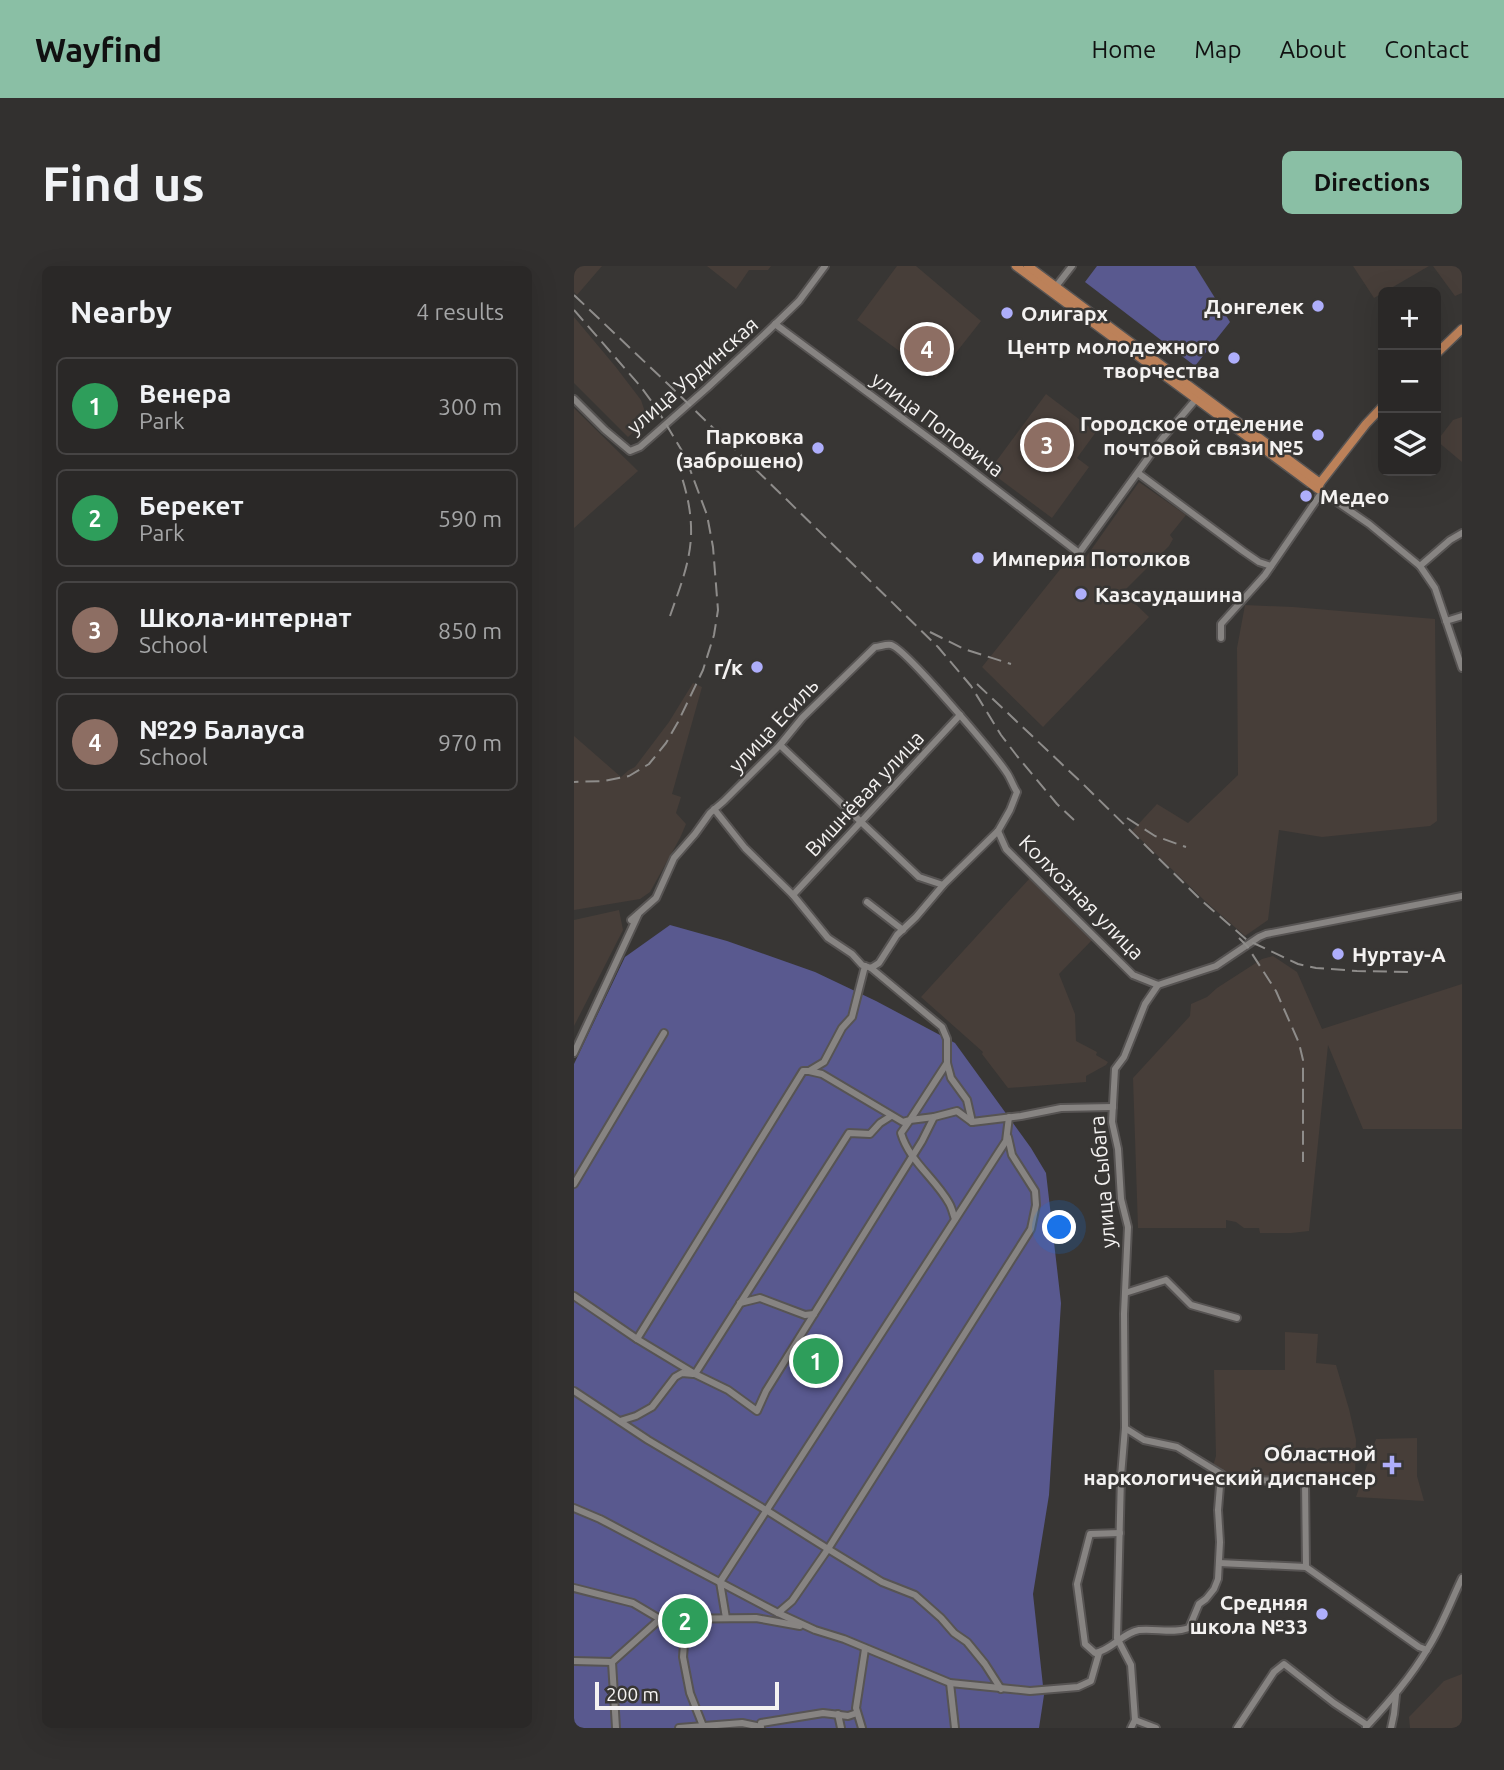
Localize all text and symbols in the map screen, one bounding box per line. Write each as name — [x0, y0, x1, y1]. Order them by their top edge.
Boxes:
text: Wayfind — [35, 31, 162, 68]
text: Home — [1091, 36, 1156, 63]
text: Map — [1194, 36, 1241, 63]
text: About — [1279, 36, 1346, 63]
text: Contact — [1384, 36, 1469, 63]
button: Directions — [1282, 151, 1462, 214]
text: Find us — [42, 155, 205, 210]
map controls — [1378, 287, 1441, 476]
button: + — [1378, 287, 1441, 350]
place label: Донгелек — [1204, 294, 1304, 318]
text: Nearby — [70, 295, 172, 329]
marker: Донгелек — [1310, 298, 1326, 314]
text: 4 results — [416, 299, 504, 324]
place label: Олигарх — [1021, 301, 1108, 325]
marker: Олигарх — [999, 305, 1015, 321]
street label: улица Урдинская — [622, 312, 762, 438]
pin: 4 — [904, 323, 950, 375]
place label: Центр молодежного творчества — [1007, 334, 1220, 382]
marker: Центр молодежного творчества — [1226, 350, 1242, 366]
button: − — [1378, 350, 1441, 413]
street label: улица Поповича — [867, 367, 1009, 481]
text: Венера — [139, 379, 231, 408]
text: 1 — [89, 394, 101, 419]
text: 300 m — [438, 394, 502, 419]
text: Park — [139, 408, 185, 433]
place label: Городское отделение почтовой связи №5 — [1080, 411, 1304, 459]
button: layers — [1378, 413, 1441, 476]
pin: 3 — [1024, 419, 1070, 471]
place label: Парковка (заброшено) — [676, 424, 804, 472]
marker: Городское отделение почтовой связи №5 — [1310, 427, 1326, 443]
marker: Парковка (заброшено) — [810, 440, 826, 456]
place label: Медео — [1320, 484, 1389, 508]
marker: Медео — [1298, 488, 1314, 504]
text: Берекет — [139, 491, 244, 520]
text: 2 — [89, 506, 101, 531]
text: 590 m — [438, 506, 502, 531]
text: Park — [139, 520, 185, 545]
place label: Империя Потолков — [992, 546, 1191, 570]
marker: Империя Потолков — [970, 550, 986, 566]
place label: Казсаудашина — [1095, 582, 1243, 606]
marker: Казсаудашина — [1073, 586, 1089, 602]
text: Школа-интернат — [139, 603, 352, 632]
text: 3 — [89, 618, 101, 643]
text: 850 m — [438, 618, 502, 643]
text: School — [139, 632, 208, 657]
place label: г/к — [714, 655, 743, 679]
marker: г/к — [749, 659, 765, 675]
street label: улица Есиль — [723, 673, 823, 777]
text: №29 Балауса — [139, 715, 305, 744]
street label: Вишнёвая улица — [800, 725, 928, 861]
text: 4 — [89, 730, 101, 755]
text: 970 m — [438, 730, 502, 755]
text: School — [139, 744, 208, 769]
street label: Колхозная улица — [1015, 830, 1149, 964]
place label: Нуртау-А — [1352, 942, 1446, 966]
marker: Нуртау-А — [1330, 946, 1346, 962]
street label: улица Сыбага — [1084, 1115, 1120, 1249]
your location — [1042, 1210, 1076, 1244]
pin: 1 — [793, 1335, 839, 1387]
place label: Областной наркологический диспансер — [1083, 1441, 1376, 1489]
marker: Областной наркологический диспансер — [1382, 1455, 1402, 1475]
place label: Средняя школа №33 — [1190, 1590, 1308, 1638]
pin: 2 — [662, 1595, 708, 1647]
marker: Средняя школа №33 — [1314, 1606, 1330, 1622]
scale bar — [595, 1679, 779, 1711]
text: 200 m — [606, 1683, 659, 1705]

